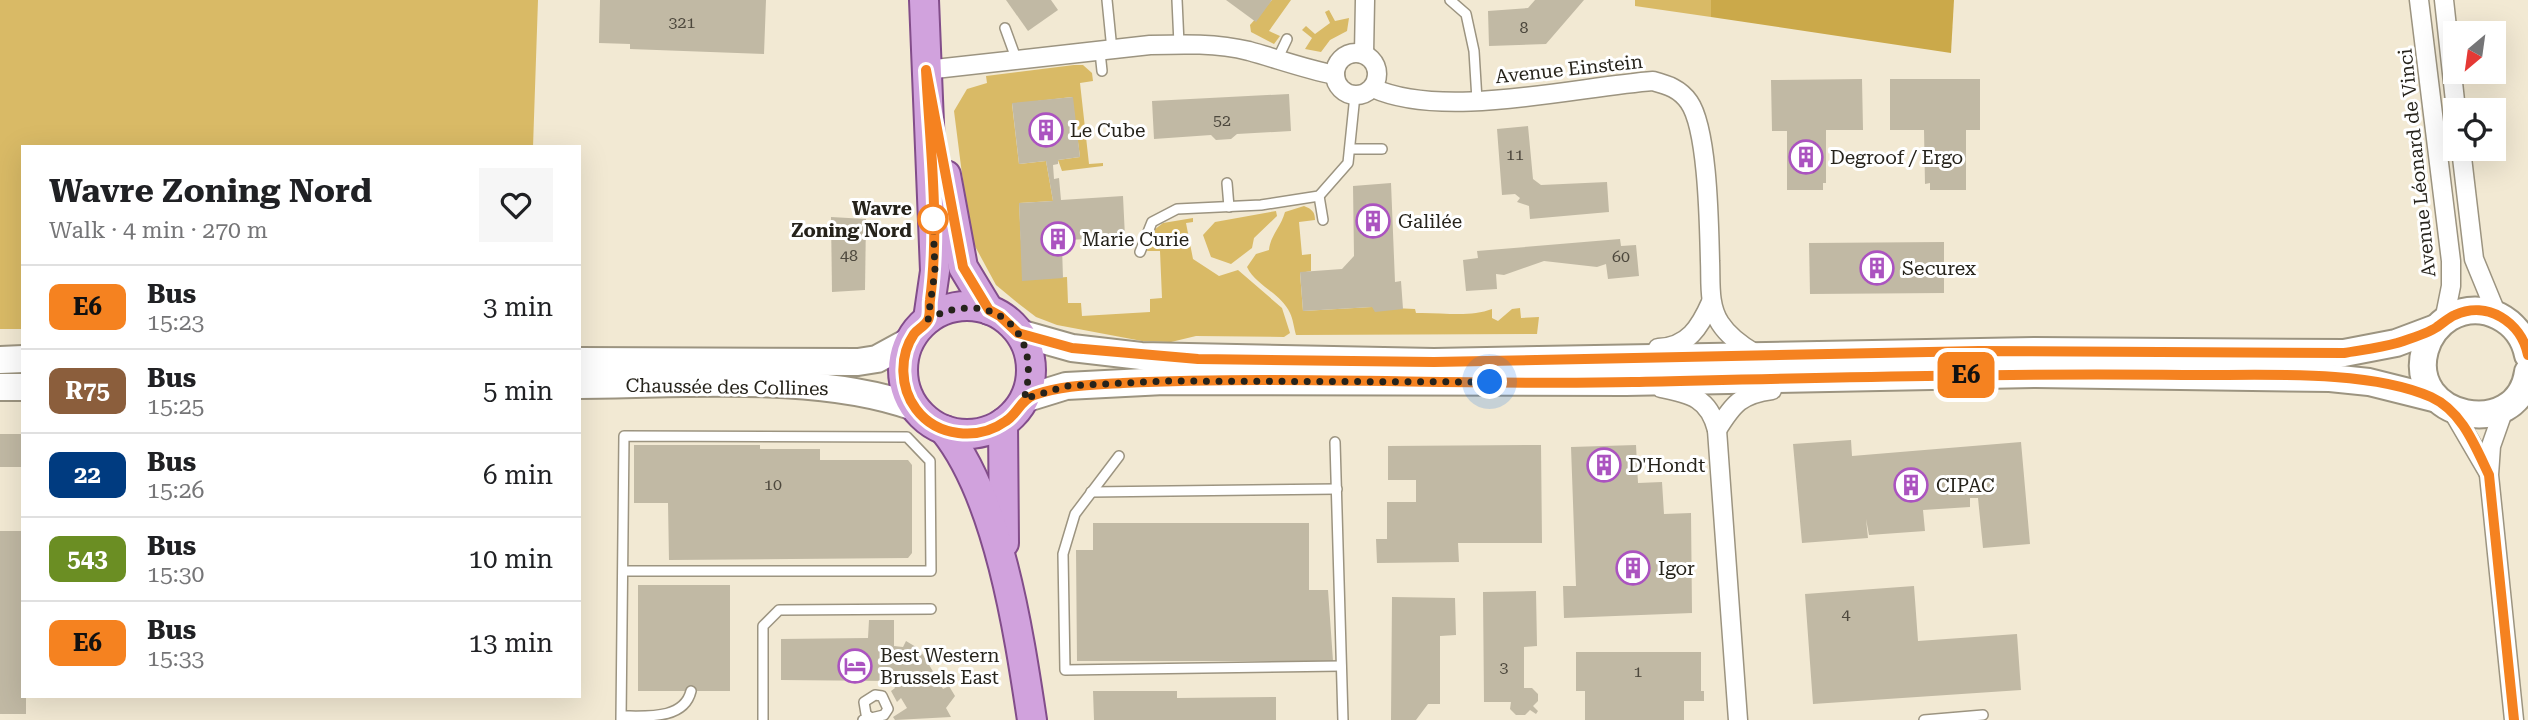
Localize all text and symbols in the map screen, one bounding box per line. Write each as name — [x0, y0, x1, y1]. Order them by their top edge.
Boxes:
house number: 321 — [669, 13, 695, 32]
house number: 8 — [1520, 18, 1529, 37]
north arrow — [2443, 21, 2506, 84]
map controls — [2443, 21, 2506, 161]
street label: Avenue Léonard de Vinci — [2394, 48, 2440, 278]
street label: Avenue Einstein — [1494, 50, 1644, 88]
button: locate — [2443, 98, 2506, 161]
building icon: Le Cube — [1027, 111, 1065, 149]
house number: 52 — [1213, 111, 1231, 130]
place label: Le Cube — [1070, 119, 1145, 142]
building icon: Degroof / Ergo — [1787, 138, 1825, 176]
house number: 11 — [1506, 145, 1524, 164]
place label: Degroof / Ergo — [1830, 146, 1963, 169]
button: heart — [479, 168, 553, 242]
text: Wavre Zoning Nord — [49, 171, 372, 210]
place label: Wavre Zoning Nord — [791, 197, 912, 242]
building icon: Galilée — [1354, 202, 1392, 240]
marker: Wavre Zoning Nord — [918, 204, 948, 234]
place label: Galilée — [1398, 210, 1462, 233]
text: Walk · 4 min · 270 m — [49, 217, 268, 244]
building icon: Marie Curie — [1039, 220, 1077, 258]
place label: Marie Curie — [1082, 228, 1189, 251]
house number: 48 — [840, 246, 858, 265]
house number: 60 — [1612, 247, 1630, 266]
building icon: Securex — [1858, 249, 1896, 287]
place label: Securex — [1902, 257, 1976, 280]
text: Bus — [147, 279, 196, 309]
text: 3 min — [483, 292, 553, 322]
text: E6 — [73, 293, 102, 321]
text: 15:23 — [147, 309, 204, 336]
line badge: E6 — [1934, 352, 1997, 398]
text: E6 — [1952, 361, 1980, 389]
text: Bus — [147, 363, 196, 393]
your location — [1472, 364, 1507, 399]
street label: Chaussée des Collines — [625, 374, 829, 400]
text: 5 min — [483, 376, 553, 406]
text: R75 — [65, 377, 110, 405]
text: 15:25 — [147, 393, 204, 420]
building icon: D'Hondt — [1585, 446, 1623, 484]
text: Bus — [147, 447, 196, 477]
place label: D'Hondt — [1628, 454, 1705, 477]
text: 6 min — [483, 460, 553, 490]
text: 22 — [74, 461, 101, 489]
building icon: CIPAC — [1892, 466, 1930, 504]
place label: CIPAC — [1936, 474, 1995, 497]
house number: 10 — [764, 475, 782, 494]
text: 15:26 — [147, 477, 204, 504]
text: Bus — [147, 531, 196, 561]
text: 10 min — [469, 544, 553, 574]
text: 543 — [67, 545, 108, 573]
building icon: Igor — [1614, 549, 1652, 587]
place label: Igor — [1658, 557, 1695, 580]
text: 15:30 — [147, 561, 204, 588]
house number: 4 — [1842, 605, 1851, 624]
text: Bus — [147, 615, 196, 645]
text: 13 min — [469, 628, 553, 658]
text: E6 — [73, 629, 102, 657]
place label: Best Western Brussels East — [880, 644, 1000, 689]
text: 15:33 — [147, 645, 204, 672]
hotel icon: Best Western Brussels East — [836, 647, 874, 685]
house number: 3 — [1500, 658, 1509, 677]
house number: 1 — [1634, 662, 1643, 681]

